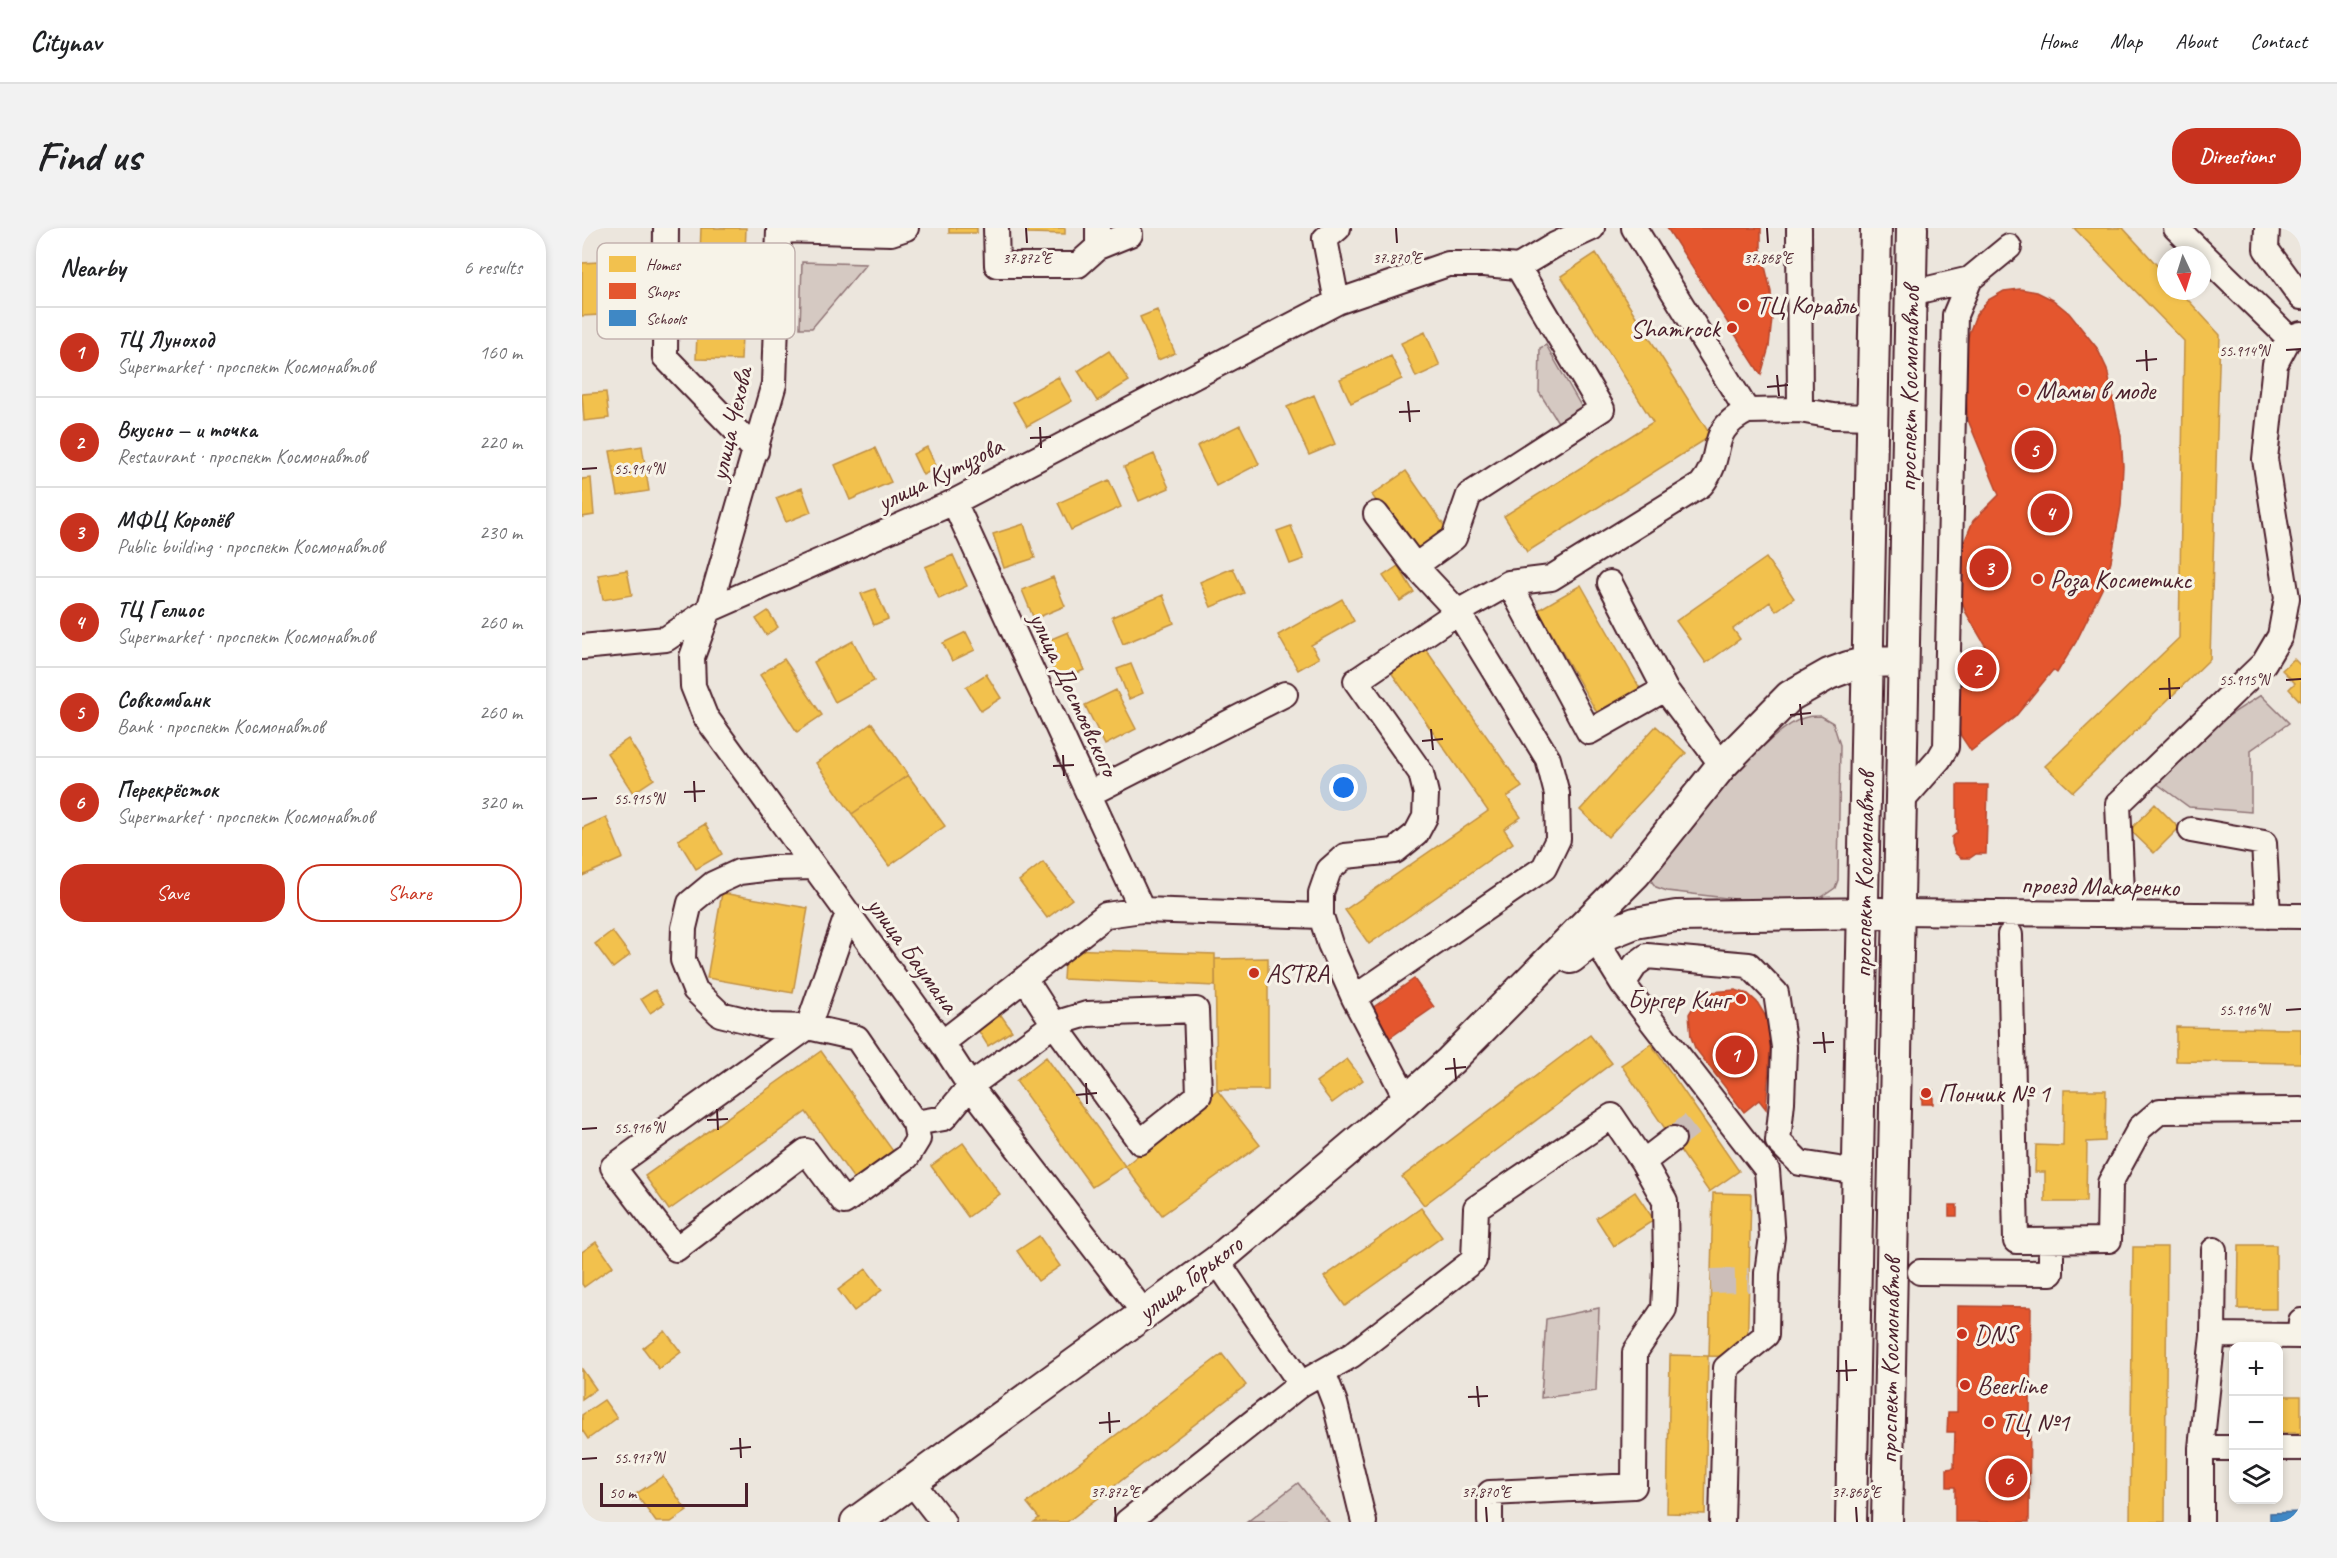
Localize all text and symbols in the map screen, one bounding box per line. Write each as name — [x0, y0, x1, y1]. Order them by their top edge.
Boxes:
text: Citynav — [30, 24, 101, 59]
text: Home — [2039, 28, 2077, 54]
text: Map — [2110, 28, 2142, 54]
text: About — [2175, 28, 2217, 54]
text: Contact — [2250, 28, 2307, 54]
button: Directions — [2172, 128, 2301, 184]
text: Find us — [36, 130, 141, 183]
legend — [597, 243, 795, 339]
north arrow — [2157, 246, 2211, 300]
text: 37.872°E — [1003, 249, 1054, 268]
text: 37.870°E — [1373, 249, 1424, 268]
text: 37.868°E — [1744, 249, 1795, 268]
text: Nearby — [60, 251, 125, 284]
text: 6 results — [463, 255, 522, 280]
text: Homes — [646, 255, 682, 275]
street label: проспект Космонавтов — [1891, 281, 1927, 492]
text: Shops — [646, 282, 680, 302]
place label: ТЦ Корабль — [1756, 289, 1858, 322]
marker: ТЦ Корабль — [1737, 298, 1751, 312]
text: Schools — [646, 309, 687, 329]
place label: Shamrock — [1630, 312, 1721, 345]
marker: Shamrock — [1725, 321, 1739, 335]
text: ТЦ Луноход — [117, 326, 214, 354]
text: 1 — [75, 340, 84, 365]
text: 160 m — [479, 340, 522, 365]
text: 55.914°N — [2219, 342, 2272, 361]
text: Supermarket · проспект Космонавтов — [117, 354, 374, 379]
street label: улица Чехова — [702, 362, 761, 486]
place label: Мамы в моде — [2036, 374, 2157, 407]
marker: Мамы в моде — [2017, 383, 2031, 397]
text: Вкусно — и точка — [117, 416, 257, 444]
pin: 5 — [2014, 428, 2054, 472]
street label: улица Кутузова — [870, 429, 1010, 520]
text: 2 — [75, 430, 84, 455]
text: 220 m — [479, 430, 522, 455]
text: Restaurant · проспект Космонавтов — [117, 444, 366, 469]
text: 55.914°N — [614, 460, 667, 479]
pin: 4 — [2030, 490, 2070, 536]
text: МФЦ Королёв — [117, 506, 230, 534]
text: 3 — [75, 520, 84, 545]
text: 230 m — [479, 520, 522, 545]
text: Public building · проспект Космонавтов — [117, 534, 383, 559]
pin: 3 — [1970, 546, 2008, 590]
place label: Роза Косметикс — [2050, 563, 2193, 597]
marker: Роза Косметикс — [2031, 572, 2045, 586]
text: ТЦ Гелиос — [117, 596, 204, 624]
street label: улица Достоевского — [1021, 605, 1128, 784]
text: 4 — [75, 610, 84, 635]
text: 260 m — [479, 610, 522, 635]
text: Supermarket · проспект Космонавтов — [117, 624, 374, 649]
pin: 2 — [1958, 646, 1996, 692]
text: 55.915°N — [2219, 671, 2272, 690]
text: Совкомбанк — [117, 686, 210, 714]
text: 5 — [75, 700, 84, 725]
text: 260 m — [479, 700, 522, 725]
text: Bank · проспект Космонавтов — [117, 714, 324, 739]
street label: проспект Космонавтов — [1846, 767, 1882, 978]
your location — [1329, 773, 1358, 802]
text: Перекрёсток — [117, 776, 219, 804]
text: 6 — [75, 790, 84, 815]
text: 320 m — [479, 790, 522, 815]
text: 55.915°N — [614, 790, 667, 809]
text: Supermarket · проспект Космонавтов — [117, 804, 374, 829]
button: Save — [60, 864, 285, 922]
button: Share — [297, 864, 522, 922]
street label: проезд Макаренко — [2021, 868, 2181, 904]
street label: улица Баумана — [859, 889, 967, 1021]
place label: ASTRA — [1266, 957, 1330, 990]
marker: ASTRA — [1247, 966, 1261, 980]
place label: Бургер Кинг — [1627, 983, 1733, 1016]
marker: Бургер Кинг — [1734, 992, 1748, 1006]
text: 55.916°N — [2219, 1001, 2272, 1020]
pin: 1 — [1716, 1032, 1754, 1078]
place label: Пончик № 1 — [1938, 1077, 2051, 1110]
marker: Пончик № 1 — [1919, 1086, 1933, 1100]
text: 55.916°N — [614, 1119, 667, 1138]
street label: улица Горького — [1129, 1227, 1251, 1329]
street label: проспект Космонавтов — [1872, 1253, 1908, 1464]
place label: DNS — [1974, 1318, 2021, 1351]
marker: DNS — [1955, 1327, 1969, 1341]
map controls — [2229, 1342, 2283, 1504]
button: + — [2229, 1342, 2283, 1396]
place label: Beerline — [1977, 1369, 2049, 1402]
marker: Beerline — [1958, 1378, 1972, 1392]
button: − — [2229, 1396, 2283, 1450]
place label: ТЦ №1 — [2001, 1406, 2071, 1439]
marker: ТЦ №1 — [1982, 1415, 1996, 1429]
text: 55.917°N — [614, 1449, 667, 1468]
button: layers — [2229, 1450, 2283, 1504]
pin: 6 — [1988, 1456, 2028, 1500]
scale bar — [600, 1480, 748, 1508]
text: 50 m — [609, 1483, 636, 1503]
text: 37.872°E — [1091, 1483, 1142, 1502]
text: 37.870°E — [1462, 1483, 1513, 1502]
text: 37.868°E — [1832, 1483, 1883, 1502]

